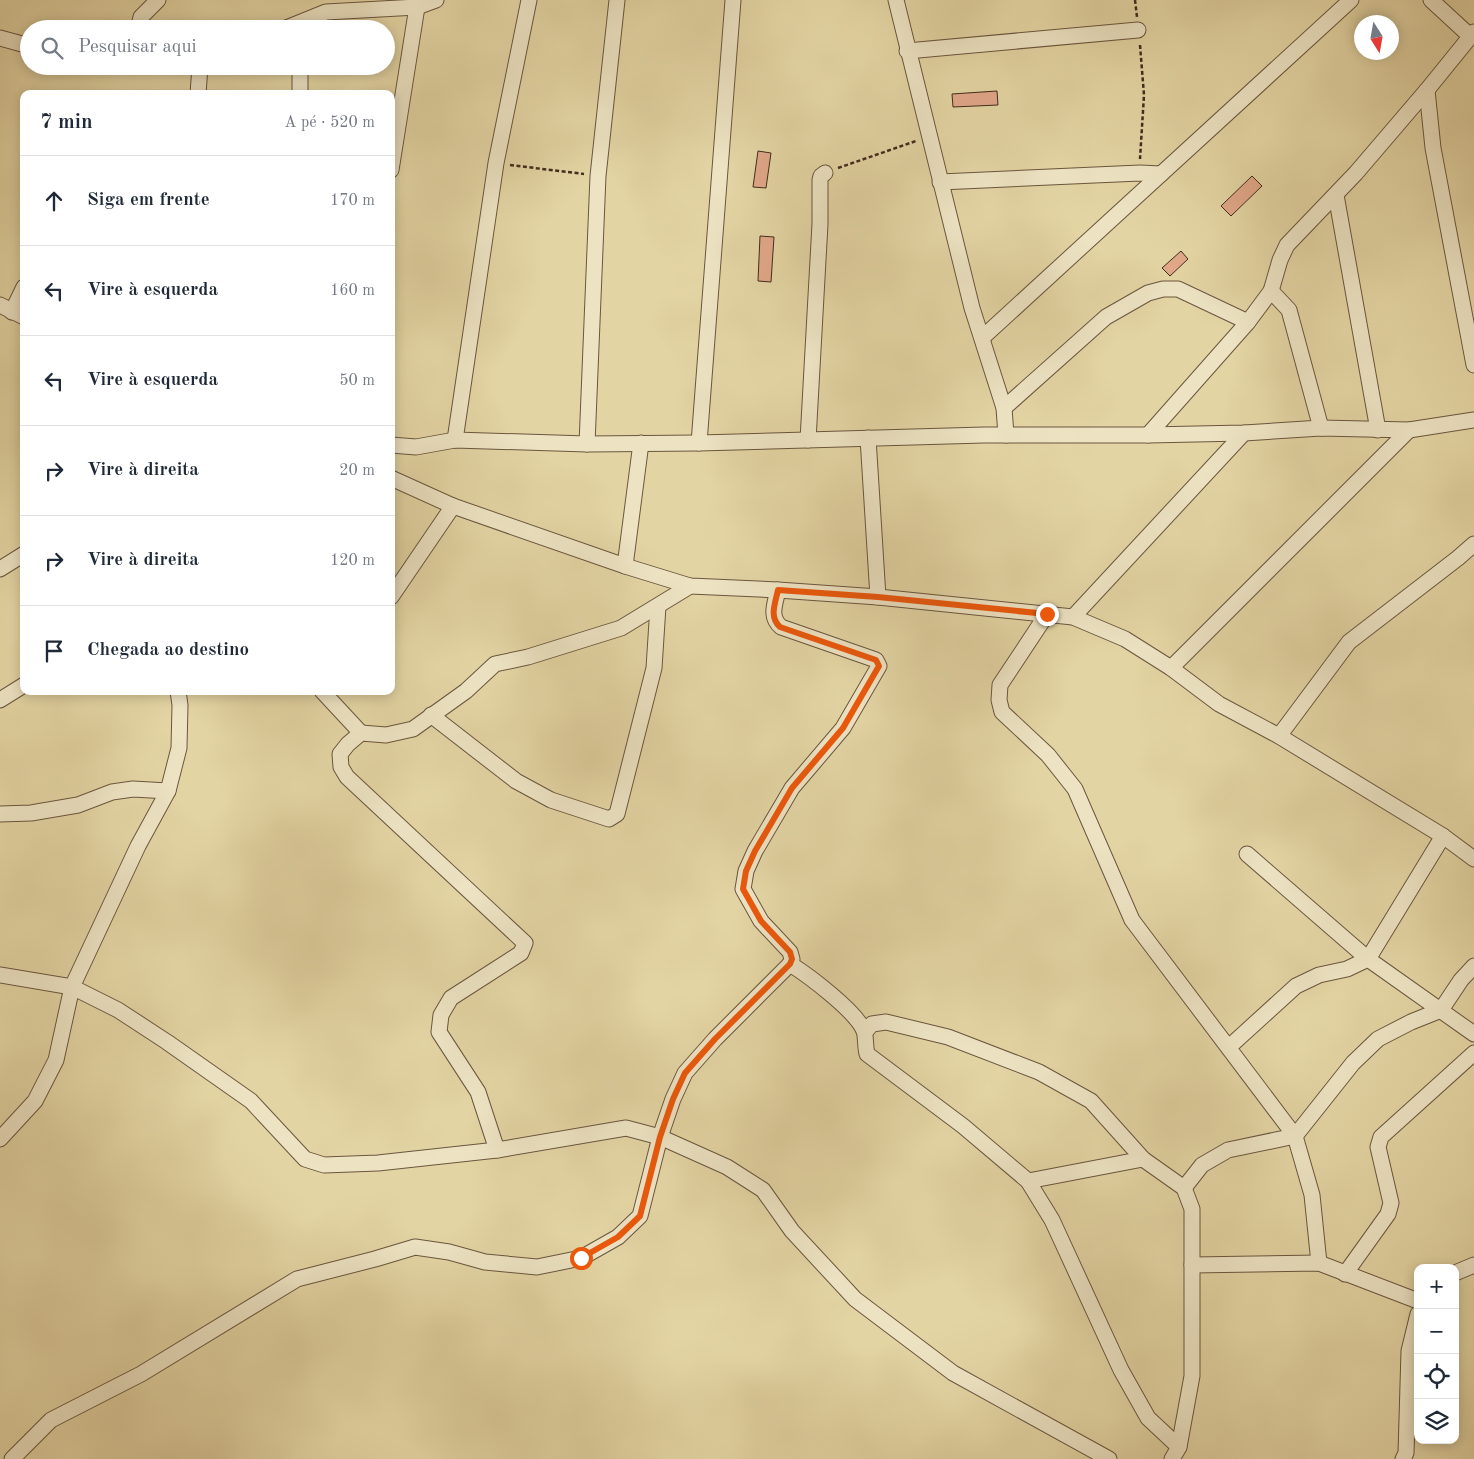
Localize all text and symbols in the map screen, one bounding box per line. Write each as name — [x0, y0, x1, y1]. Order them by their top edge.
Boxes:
north arrow — [1354, 15, 1399, 60]
search box — [20, 20, 395, 75]
icon: search — [38, 34, 66, 62]
text: Pesquisar aqui — [78, 38, 197, 57]
text: 7 min — [40, 112, 93, 133]
text: A pé · 520 m — [284, 115, 375, 131]
icon: ahead — [40, 187, 68, 215]
text: Siga em frente — [87, 191, 210, 210]
text: 170 m — [330, 193, 375, 209]
icon: left — [40, 277, 68, 305]
text: Vire à esquerda — [87, 281, 218, 300]
text: 160 m — [330, 283, 375, 299]
icon: left — [40, 367, 68, 395]
text: Vire à esquerda — [87, 371, 218, 390]
text: 50 m — [339, 373, 375, 389]
icon: right — [40, 457, 68, 485]
text: Vire à direita — [87, 461, 199, 480]
text: 20 m — [339, 463, 375, 479]
icon: right — [40, 547, 68, 575]
text: Vire à direita — [87, 551, 199, 570]
text: 120 m — [330, 553, 375, 569]
route end — [1036, 603, 1059, 626]
icon: arrive — [40, 637, 68, 665]
text: Chegada ao destino — [87, 641, 249, 660]
route start — [570, 1247, 593, 1270]
map controls — [1414, 1264, 1459, 1444]
button: + — [1414, 1264, 1459, 1309]
button: − — [1414, 1309, 1459, 1354]
button: locate — [1414, 1354, 1459, 1399]
button: layers — [1414, 1399, 1459, 1444]

